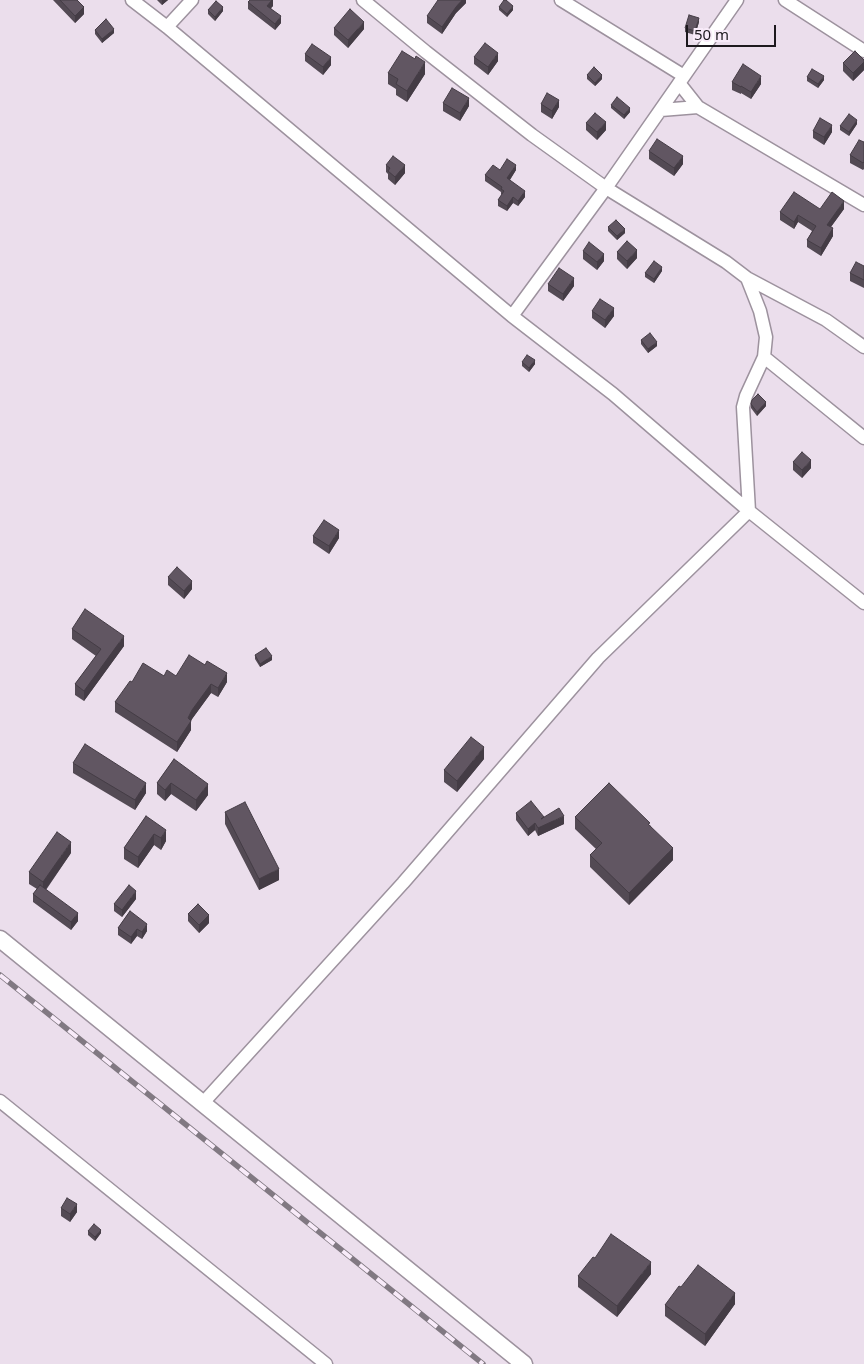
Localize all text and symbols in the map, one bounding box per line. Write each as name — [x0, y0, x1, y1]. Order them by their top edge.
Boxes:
scale bar — [689, 15, 779, 47]
text: 50 m — [694, 24, 729, 44]

